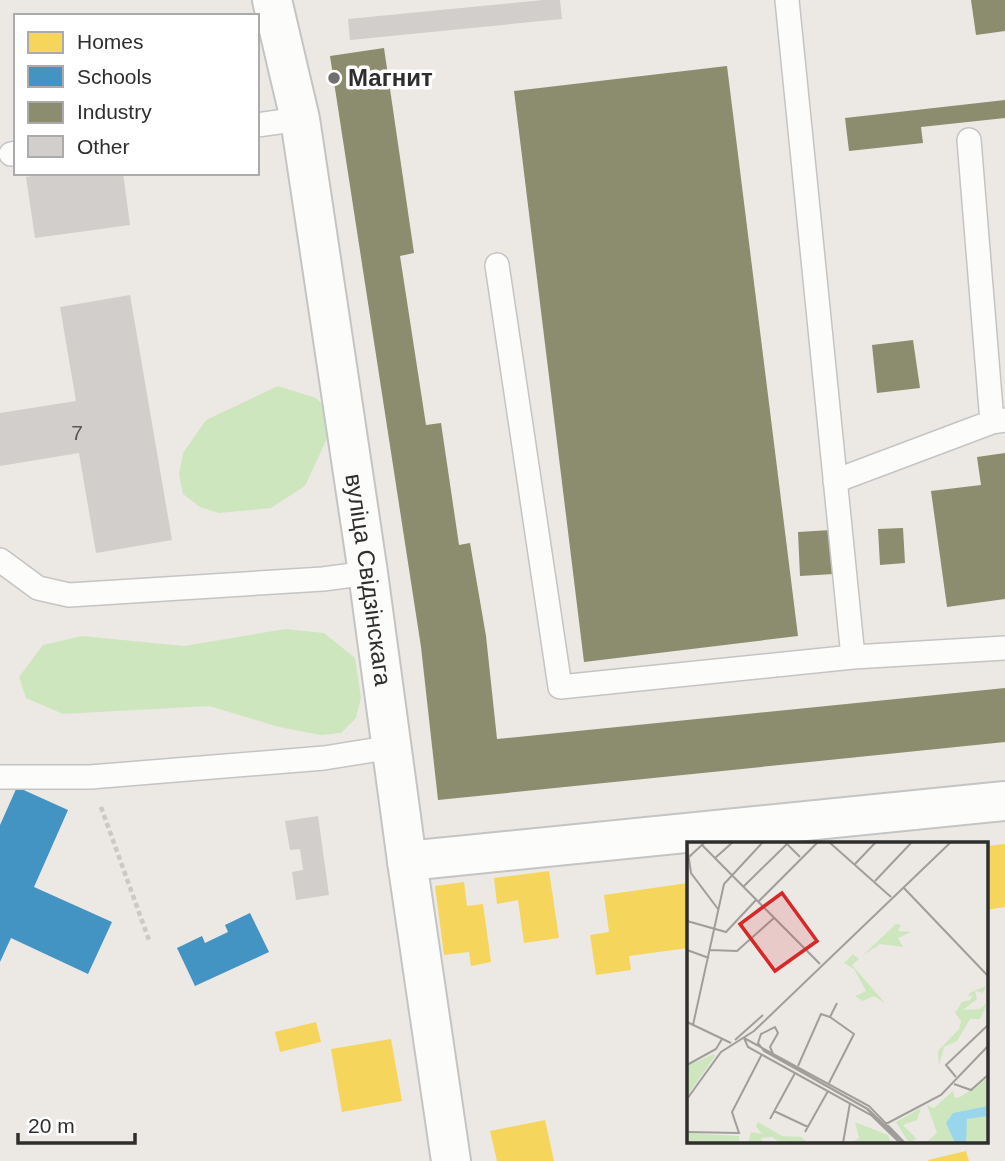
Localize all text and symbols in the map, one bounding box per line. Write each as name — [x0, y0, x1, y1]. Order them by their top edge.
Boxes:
legend — [14, 14, 259, 175]
text: Homes — [77, 30, 144, 53]
place label: Магнит — [348, 64, 433, 91]
text: Schools — [77, 65, 152, 88]
marker: Магнит — [326, 70, 342, 86]
text: Industry — [77, 100, 152, 123]
text: Other — [77, 135, 130, 158]
house number: 7 — [71, 421, 83, 444]
street label: вуліца Свідзінскага — [340, 472, 397, 688]
inset map — [687, 842, 988, 1144]
scale bar — [18, 1102, 135, 1146]
text: 20 m — [28, 1114, 75, 1137]

